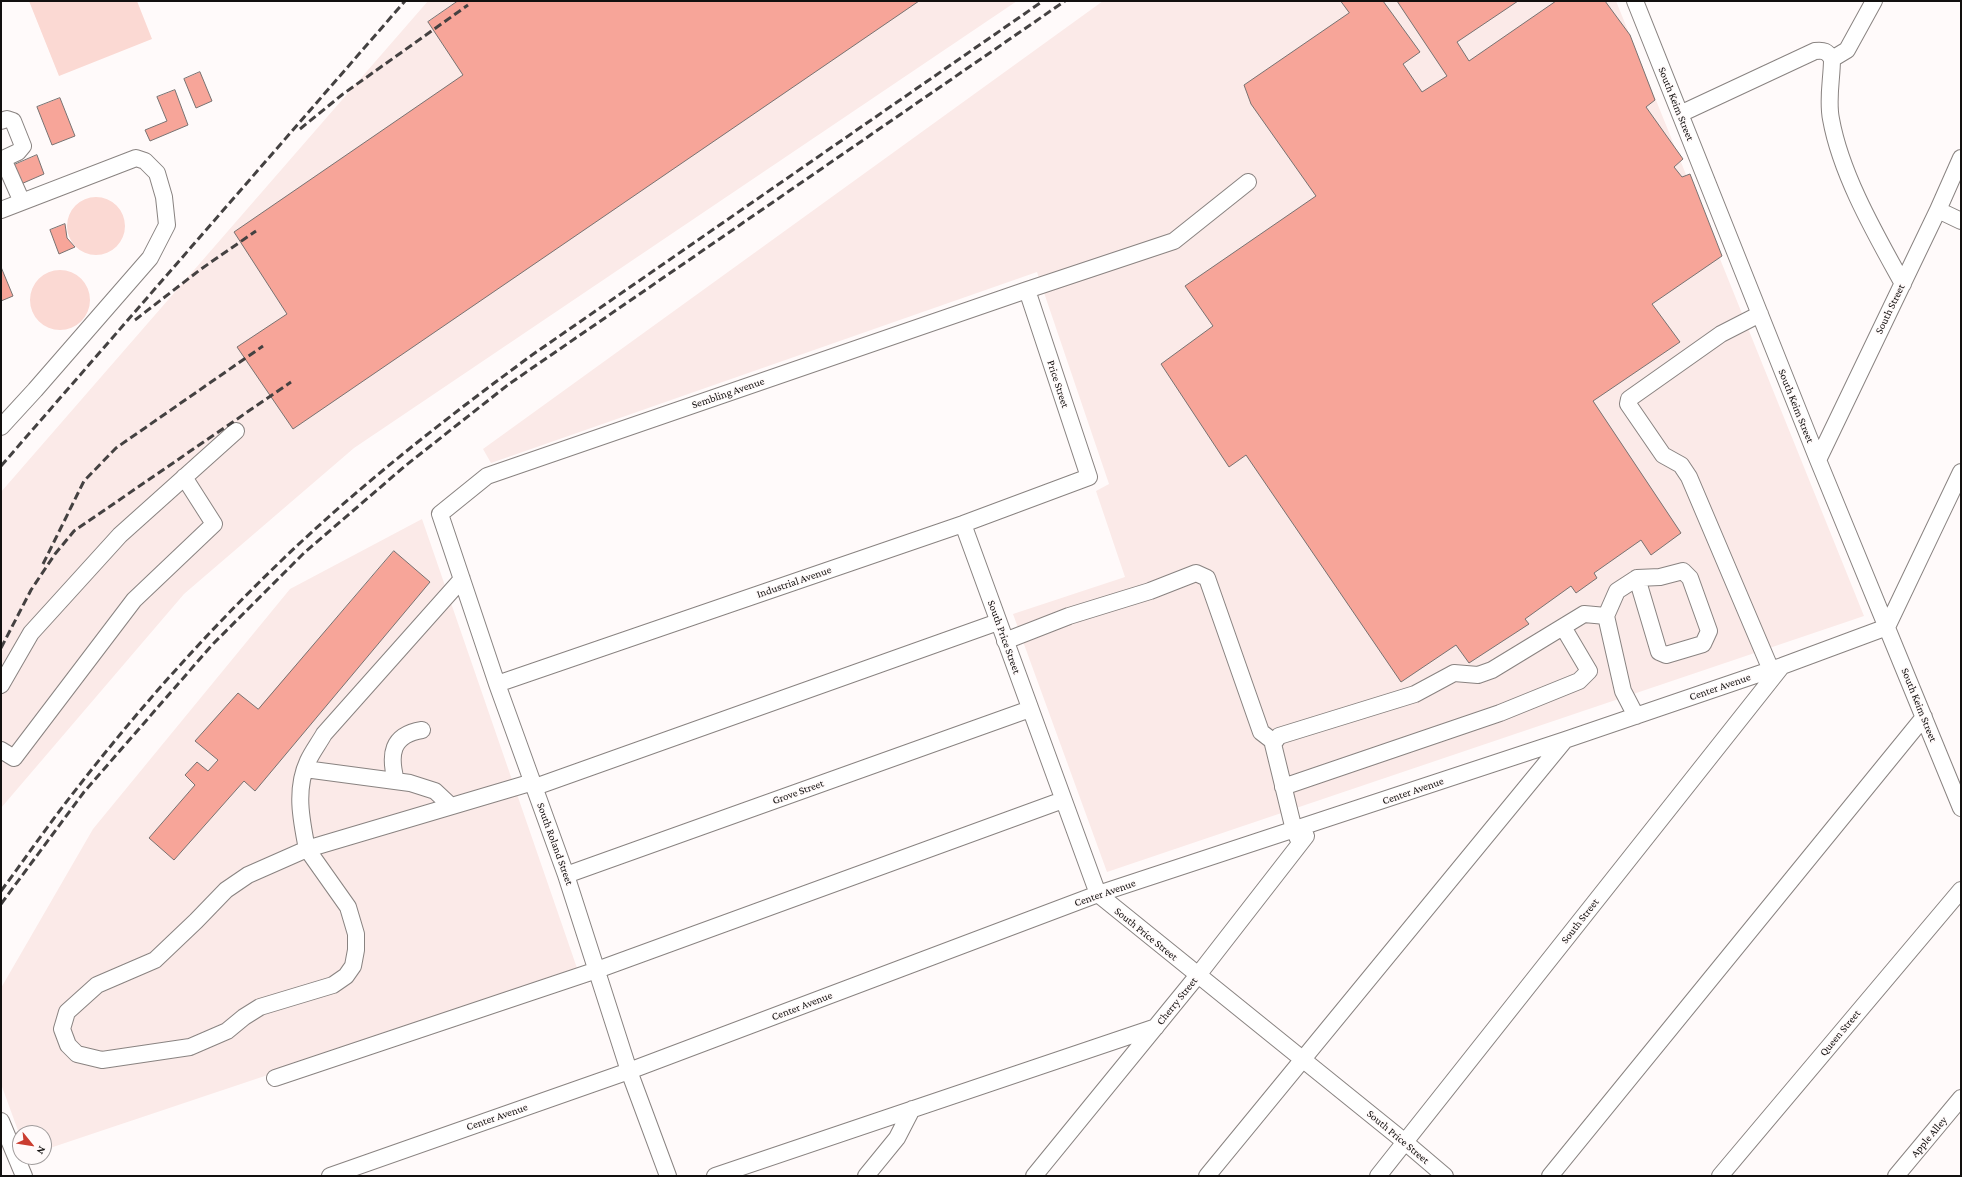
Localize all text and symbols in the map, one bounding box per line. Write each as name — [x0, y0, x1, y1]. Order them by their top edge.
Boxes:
street label: South Keim Street — [1655, 65, 1697, 143]
street label: South Street — [1872, 282, 1908, 336]
street label: Price Street — [1044, 358, 1072, 410]
street label: South Keim Street — [1775, 367, 1817, 445]
street label: Sembling Avenue — [690, 374, 766, 412]
street label: Industrial Avenue — [755, 563, 833, 601]
street label: South Price Street — [985, 598, 1023, 676]
street label: South Keim Street — [1898, 666, 1940, 744]
street label: Center Avenue — [1688, 670, 1752, 704]
street label: Center Avenue — [1381, 774, 1445, 808]
street label: Grove Street — [771, 777, 825, 807]
street label: South Roland Street — [534, 801, 576, 887]
street label: Center Avenue — [1073, 876, 1137, 910]
street label: South Street — [1558, 896, 1602, 946]
street label: South Price Street — [1112, 904, 1180, 964]
street label: Cherry Street — [1154, 974, 1200, 1028]
street label: Center Avenue — [770, 988, 834, 1024]
street label: Queen Street — [1817, 1007, 1863, 1059]
street label: Center Avenue — [465, 1100, 529, 1134]
street label: South Price Street — [1364, 1107, 1432, 1167]
street label: Apple Alley — [1908, 1114, 1950, 1160]
north arrow — [12, 1125, 52, 1165]
text: N — [34, 1144, 49, 1157]

